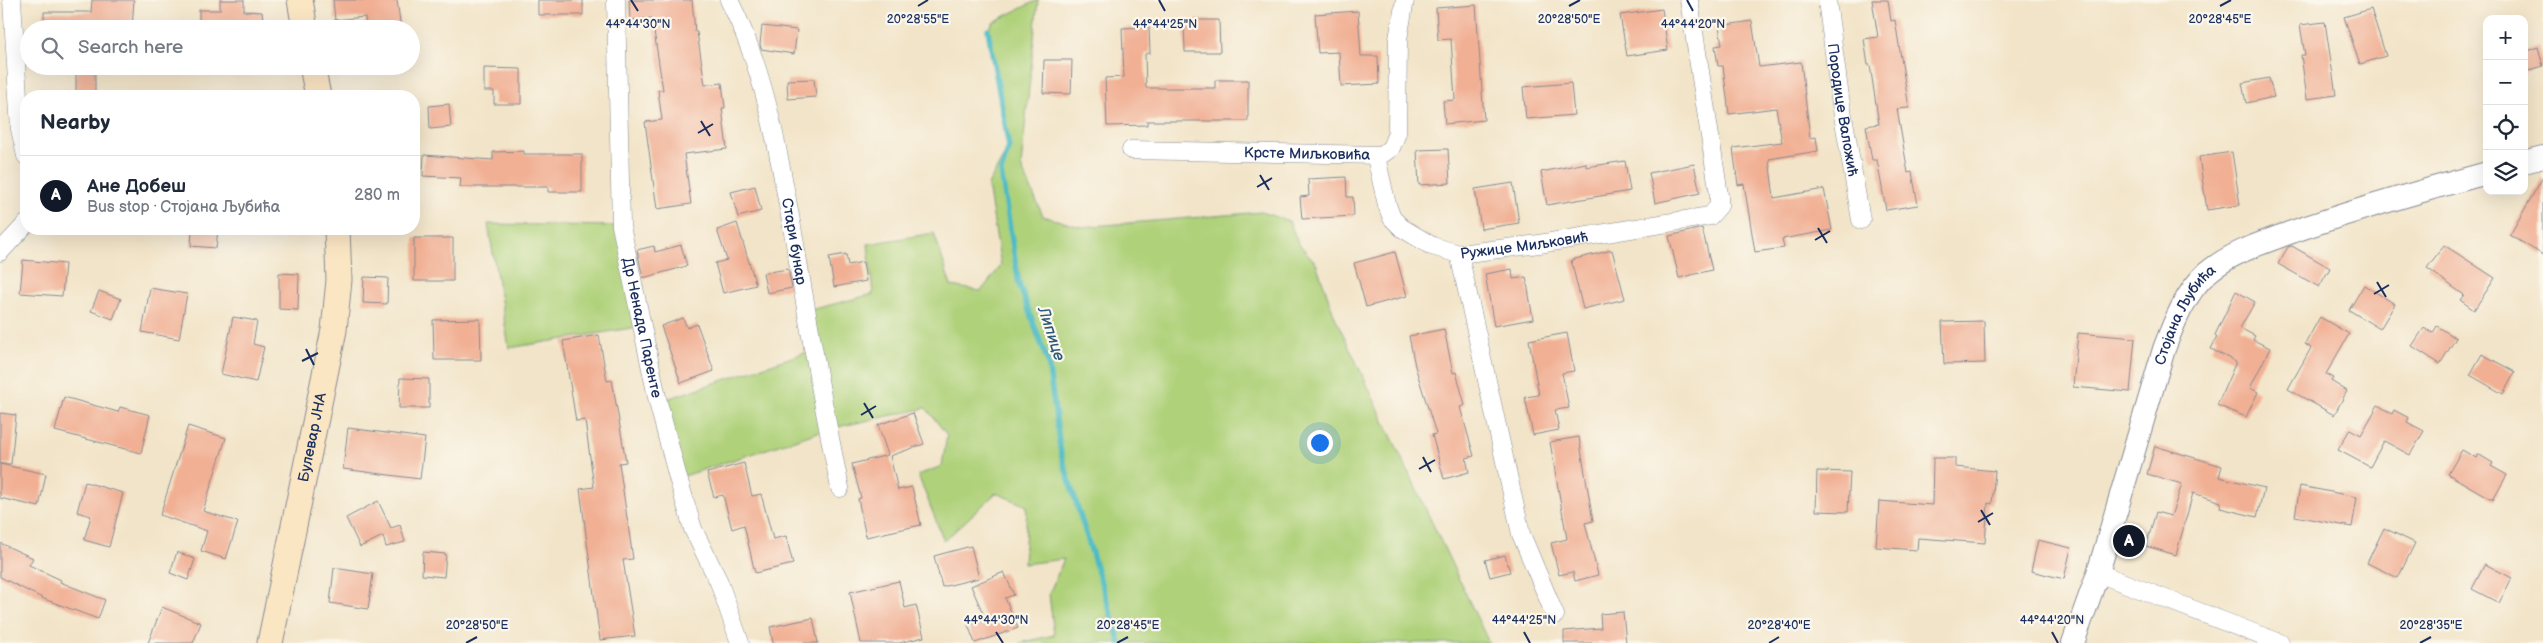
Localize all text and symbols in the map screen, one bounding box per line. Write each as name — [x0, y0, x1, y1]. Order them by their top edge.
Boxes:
text: 20°28'55"E — [887, 12, 949, 27]
text: 20°28'50"E — [1538, 12, 1600, 27]
text: 20°28'45"E — [2188, 12, 2252, 27]
map controls — [2483, 15, 2528, 195]
button: + — [2483, 15, 2528, 60]
text: 44°44'30"N — [606, 17, 670, 32]
text: 44°44'25"N — [1133, 17, 1197, 32]
text: 44°44'20"N — [1661, 17, 1725, 32]
search box — [20, 20, 420, 75]
icon: search — [38, 34, 66, 62]
text: Search here — [78, 36, 183, 59]
street label: Породице Валожић — [1823, 42, 1863, 178]
button: − — [2483, 60, 2528, 105]
button: locate — [2483, 105, 2528, 150]
text: Nearby — [40, 110, 110, 135]
street label: Крсте Миљковића — [1244, 143, 1370, 164]
button: layers — [2483, 150, 2528, 195]
text: Ане Добеш — [87, 175, 186, 198]
text: A — [51, 186, 61, 205]
text: 280 m — [354, 186, 400, 205]
street label: Стари бунар — [777, 197, 811, 287]
text: Bus stop · Стојана Љубића — [87, 198, 280, 217]
street label: Ружице Миљковић — [1459, 227, 1589, 263]
street label: Др Ненада Паренте — [618, 256, 666, 400]
street label: Стојана Љубића — [2150, 260, 2219, 367]
water label: Липице — [1033, 304, 1069, 363]
street label: Булевар ЈНА — [294, 390, 331, 484]
your location — [1307, 430, 1333, 456]
pin: A — [2113, 522, 2145, 560]
text: 44°44'30"N — [964, 613, 1028, 628]
text: 44°44'25"N — [1492, 613, 1556, 628]
text: 44°44'20"N — [2020, 613, 2084, 628]
text: 20°28'50"E — [446, 618, 508, 633]
text: 20°28'45"E — [1096, 618, 1160, 633]
text: 20°28'40"E — [1747, 618, 1811, 633]
text: 20°28'35"E — [2399, 618, 2463, 633]

